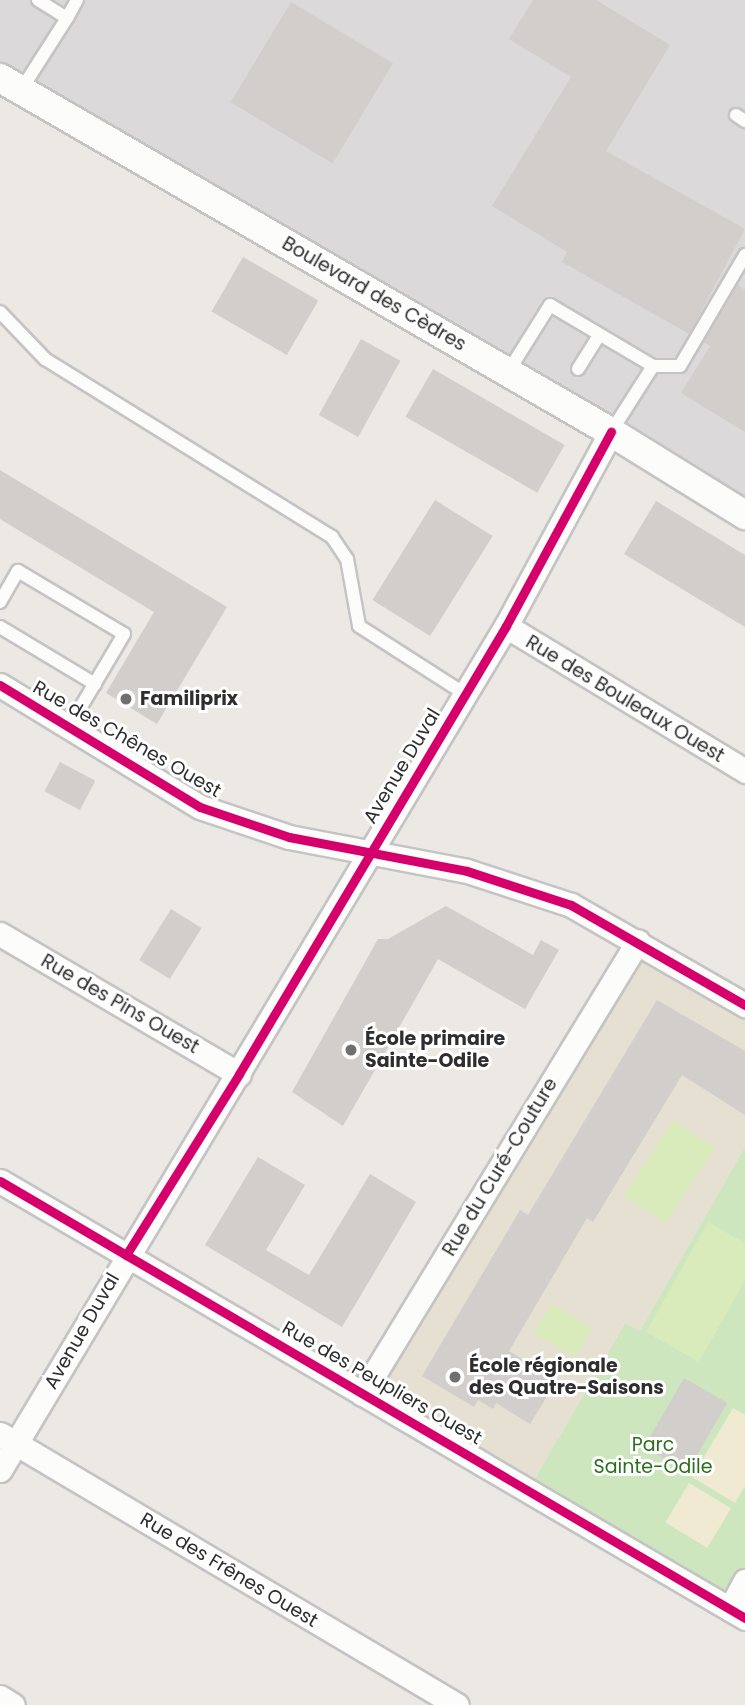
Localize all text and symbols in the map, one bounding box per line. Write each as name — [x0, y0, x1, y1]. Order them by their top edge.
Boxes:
street label: Boulevard des Cèdres — [278, 232, 470, 356]
street label: Rue des Bouleaux Ouest — [522, 631, 728, 767]
street label: Rue des Chênes Ouest — [29, 676, 225, 802]
place label: Familiprix — [140, 688, 238, 710]
marker: Familiprix — [118, 691, 134, 707]
street label: Avenue Duval — [359, 704, 445, 828]
street label: Rue des Pins Ouest — [37, 949, 203, 1059]
place label: École primaire Sainte-Odile — [365, 1028, 505, 1072]
marker: École primaire Sainte-Odile — [343, 1042, 359, 1058]
street label: Rue du Curé-Couture — [438, 1074, 562, 1260]
street label: Avenue Duval — [40, 1269, 124, 1393]
street label: Rue des Peupliers Ouest — [278, 1316, 486, 1450]
place label: École régionale des Quatre-Saisons — [469, 1355, 664, 1399]
marker: École régionale des Quatre-Saisons — [447, 1369, 463, 1385]
park label: Parc Sainte-Odile — [594, 1434, 712, 1478]
street label: Rue des Frênes Ouest — [136, 1508, 322, 1632]

